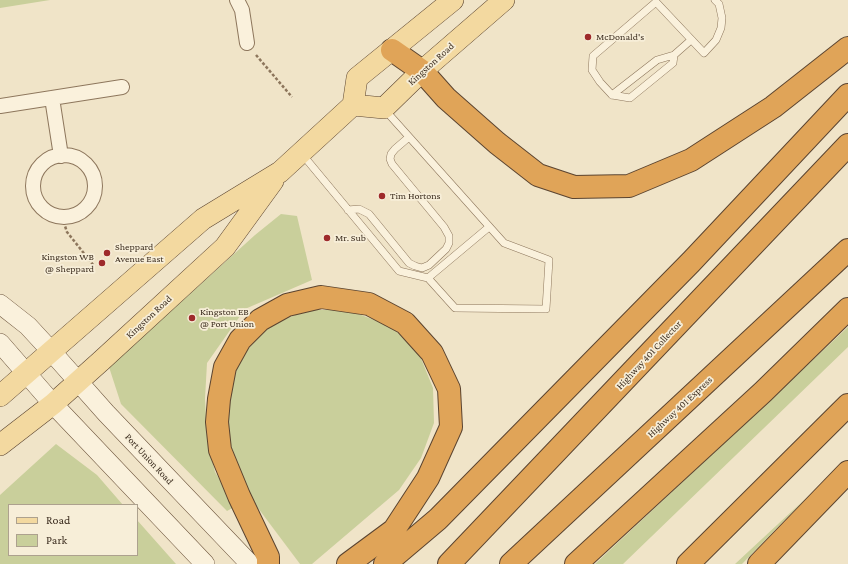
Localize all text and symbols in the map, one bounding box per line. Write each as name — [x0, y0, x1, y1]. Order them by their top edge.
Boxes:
place label: McDonald's — [596, 31, 644, 43]
marker: McDonald's — [583, 32, 593, 42]
street label: Kingston Road — [405, 40, 457, 88]
place label: Tim Hortons — [390, 190, 441, 202]
marker: Tim Hortons — [377, 191, 387, 201]
place label: Mr. Sub — [335, 232, 366, 244]
marker: Mr. Sub — [322, 233, 332, 243]
place label: Sheppard Avenue East — [115, 241, 164, 264]
marker: Sheppard Avenue East — [102, 248, 112, 258]
place label: Kingston WB @ Sheppard — [41, 251, 94, 274]
marker: Kingston WB @ Sheppard — [97, 258, 107, 268]
street label: Kingston Road — [124, 293, 174, 341]
place label: Kingston EB @ Port Union — [200, 306, 254, 330]
marker: Kingston EB @ Port Union — [187, 313, 197, 323]
street label: Highway 401 Collector — [614, 318, 684, 392]
street label: Highway 401 Express — [645, 374, 715, 440]
street label: Port Union Road — [122, 431, 176, 487]
legend — [8, 504, 138, 556]
text: Road — [46, 513, 70, 527]
text: Park — [46, 533, 67, 547]

